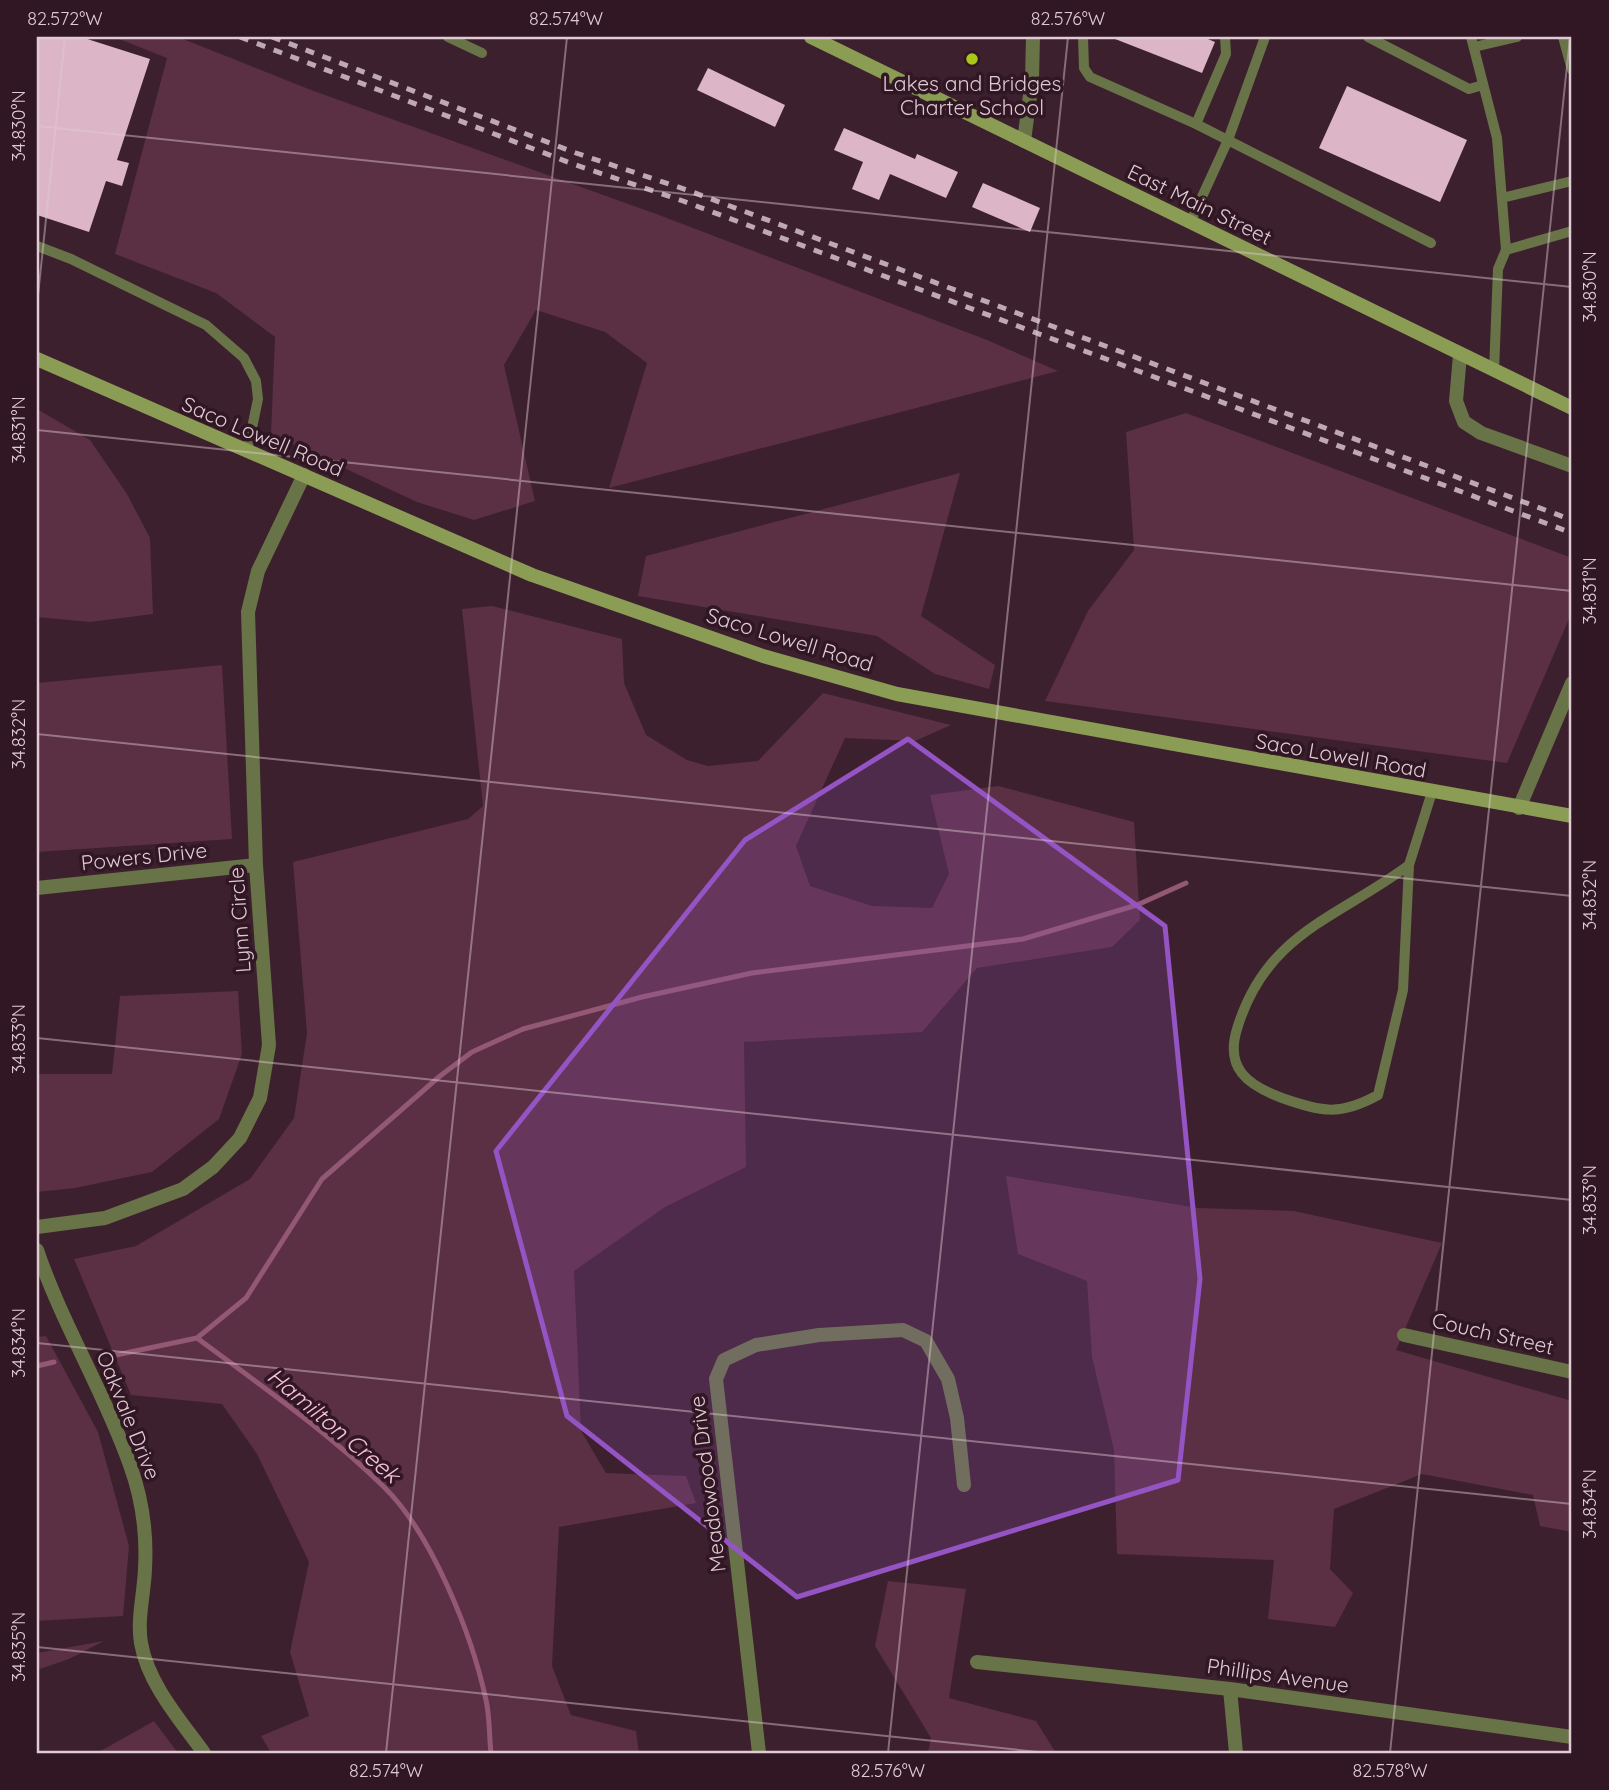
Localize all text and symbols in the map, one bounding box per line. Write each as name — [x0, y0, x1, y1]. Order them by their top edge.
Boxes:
text: 82.572°W — [27, 7, 103, 30]
text: 82.574°W — [529, 7, 603, 30]
text: 82.576°W — [1031, 7, 1105, 30]
marker: Lakes and Bridges Charter School — [964, 51, 980, 67]
place label: Lakes and Bridges Charter School — [883, 70, 1061, 120]
text: 34.830°N — [7, 90, 30, 162]
street label: East Main Street — [1124, 158, 1276, 250]
text: 34.830°N — [1578, 251, 1601, 323]
street label: Saco Lowell Road — [178, 390, 348, 482]
text: 34.831°N — [7, 396, 30, 464]
text: 34.831°N — [1578, 557, 1601, 625]
street label: Saco Lowell Road — [704, 601, 876, 677]
text: 34.832°N — [7, 699, 30, 769]
street label: Saco Lowell Road — [1254, 727, 1428, 783]
street label: Powers Drive — [80, 836, 208, 876]
text: 34.832°N — [1578, 860, 1601, 930]
street label: Lynn Circle — [222, 866, 256, 974]
text: 34.833°N — [7, 1004, 30, 1074]
text: 34.833°N — [1578, 1165, 1601, 1235]
street label: Couch Street — [1430, 1306, 1556, 1360]
text: 34.834°N — [7, 1308, 30, 1378]
street label: Oakvale Drive — [91, 1347, 167, 1483]
water label: Hamilton Creek — [262, 1361, 408, 1490]
street label: Meadowood Drive — [683, 1394, 731, 1574]
text: 34.834°N — [1578, 1469, 1601, 1539]
text: 34.835°N — [7, 1612, 30, 1682]
street label: Phillips Avenue — [1205, 1652, 1351, 1698]
text: 82.574°W — [349, 1759, 423, 1782]
text: 82.576°W — [851, 1759, 925, 1782]
text: 82.578°W — [1352, 1759, 1428, 1782]

